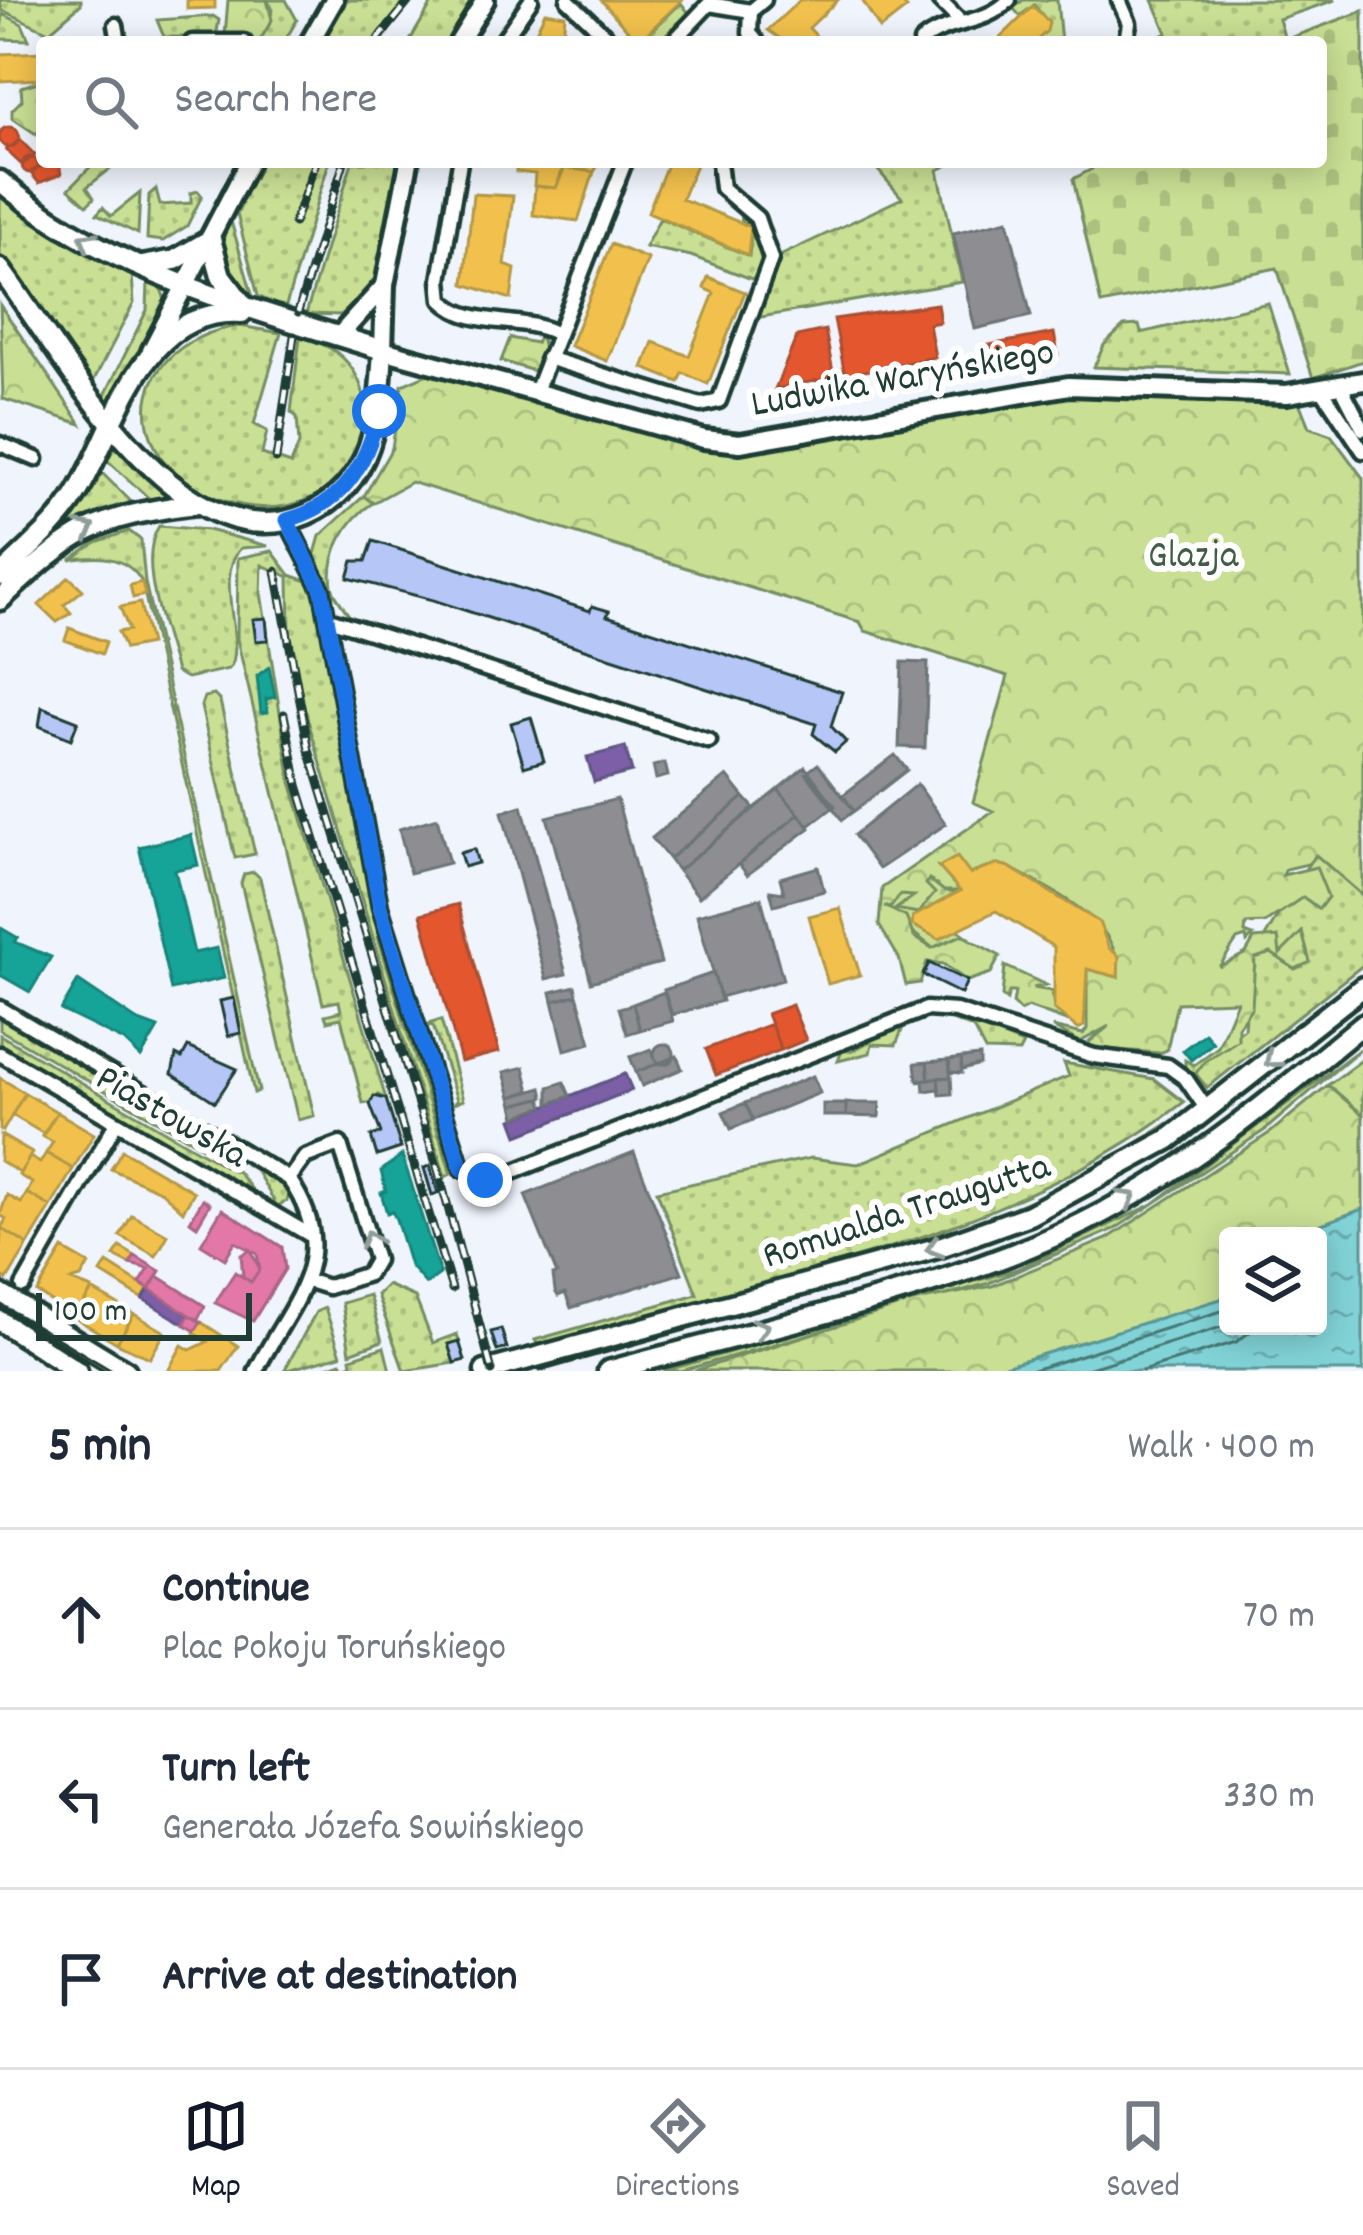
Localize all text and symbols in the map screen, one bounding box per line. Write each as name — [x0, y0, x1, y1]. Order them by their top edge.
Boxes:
search box — [36, 36, 1327, 168]
icon: search — [78, 69, 144, 135]
text: Search here — [174, 70, 377, 134]
one-way arrow — [78, 231, 100, 254]
street label: Ludwika Waryńskiego — [747, 327, 1059, 435]
route start — [352, 384, 406, 438]
one-way arrow — [74, 520, 95, 543]
park label: Glazja — [1148, 531, 1239, 586]
one-way arrow — [1263, 1046, 1285, 1067]
street label: Piastowska — [84, 1053, 257, 1185]
street label: Romualda Traugutta — [756, 1141, 1058, 1286]
route end — [458, 1153, 512, 1207]
one-way arrow — [1115, 1190, 1137, 1213]
map controls — [1219, 1227, 1327, 1335]
button: layers — [1219, 1227, 1327, 1335]
one-way arrow — [359, 1230, 384, 1251]
one-way arrow — [924, 1234, 945, 1259]
scale bar — [36, 1287, 252, 1340]
text: 100 m — [54, 1290, 127, 1337]
one-way arrow — [750, 1317, 771, 1342]
text: 5 min — [48, 1413, 151, 1485]
text: Walk · 400 m — [1128, 1422, 1315, 1477]
text: Continue — [162, 1559, 310, 1623]
icon: ahead — [48, 1586, 114, 1652]
text: 70 m — [1243, 1591, 1315, 1646]
text: Plac Pokoju Toruńskiego — [162, 1623, 506, 1678]
text: Turn left — [162, 1739, 310, 1803]
icon: left — [48, 1766, 114, 1832]
text: 330 m — [1223, 1771, 1315, 1826]
text: Generała Józefa Sowińskiego — [162, 1803, 584, 1858]
icon: arrive — [48, 1946, 114, 2012]
text: Arrive at destination — [162, 1947, 517, 2011]
tab: Map — [183, 2093, 249, 2212]
tab: Directions — [615, 2093, 740, 2212]
tab: Saved — [1106, 2093, 1180, 2212]

